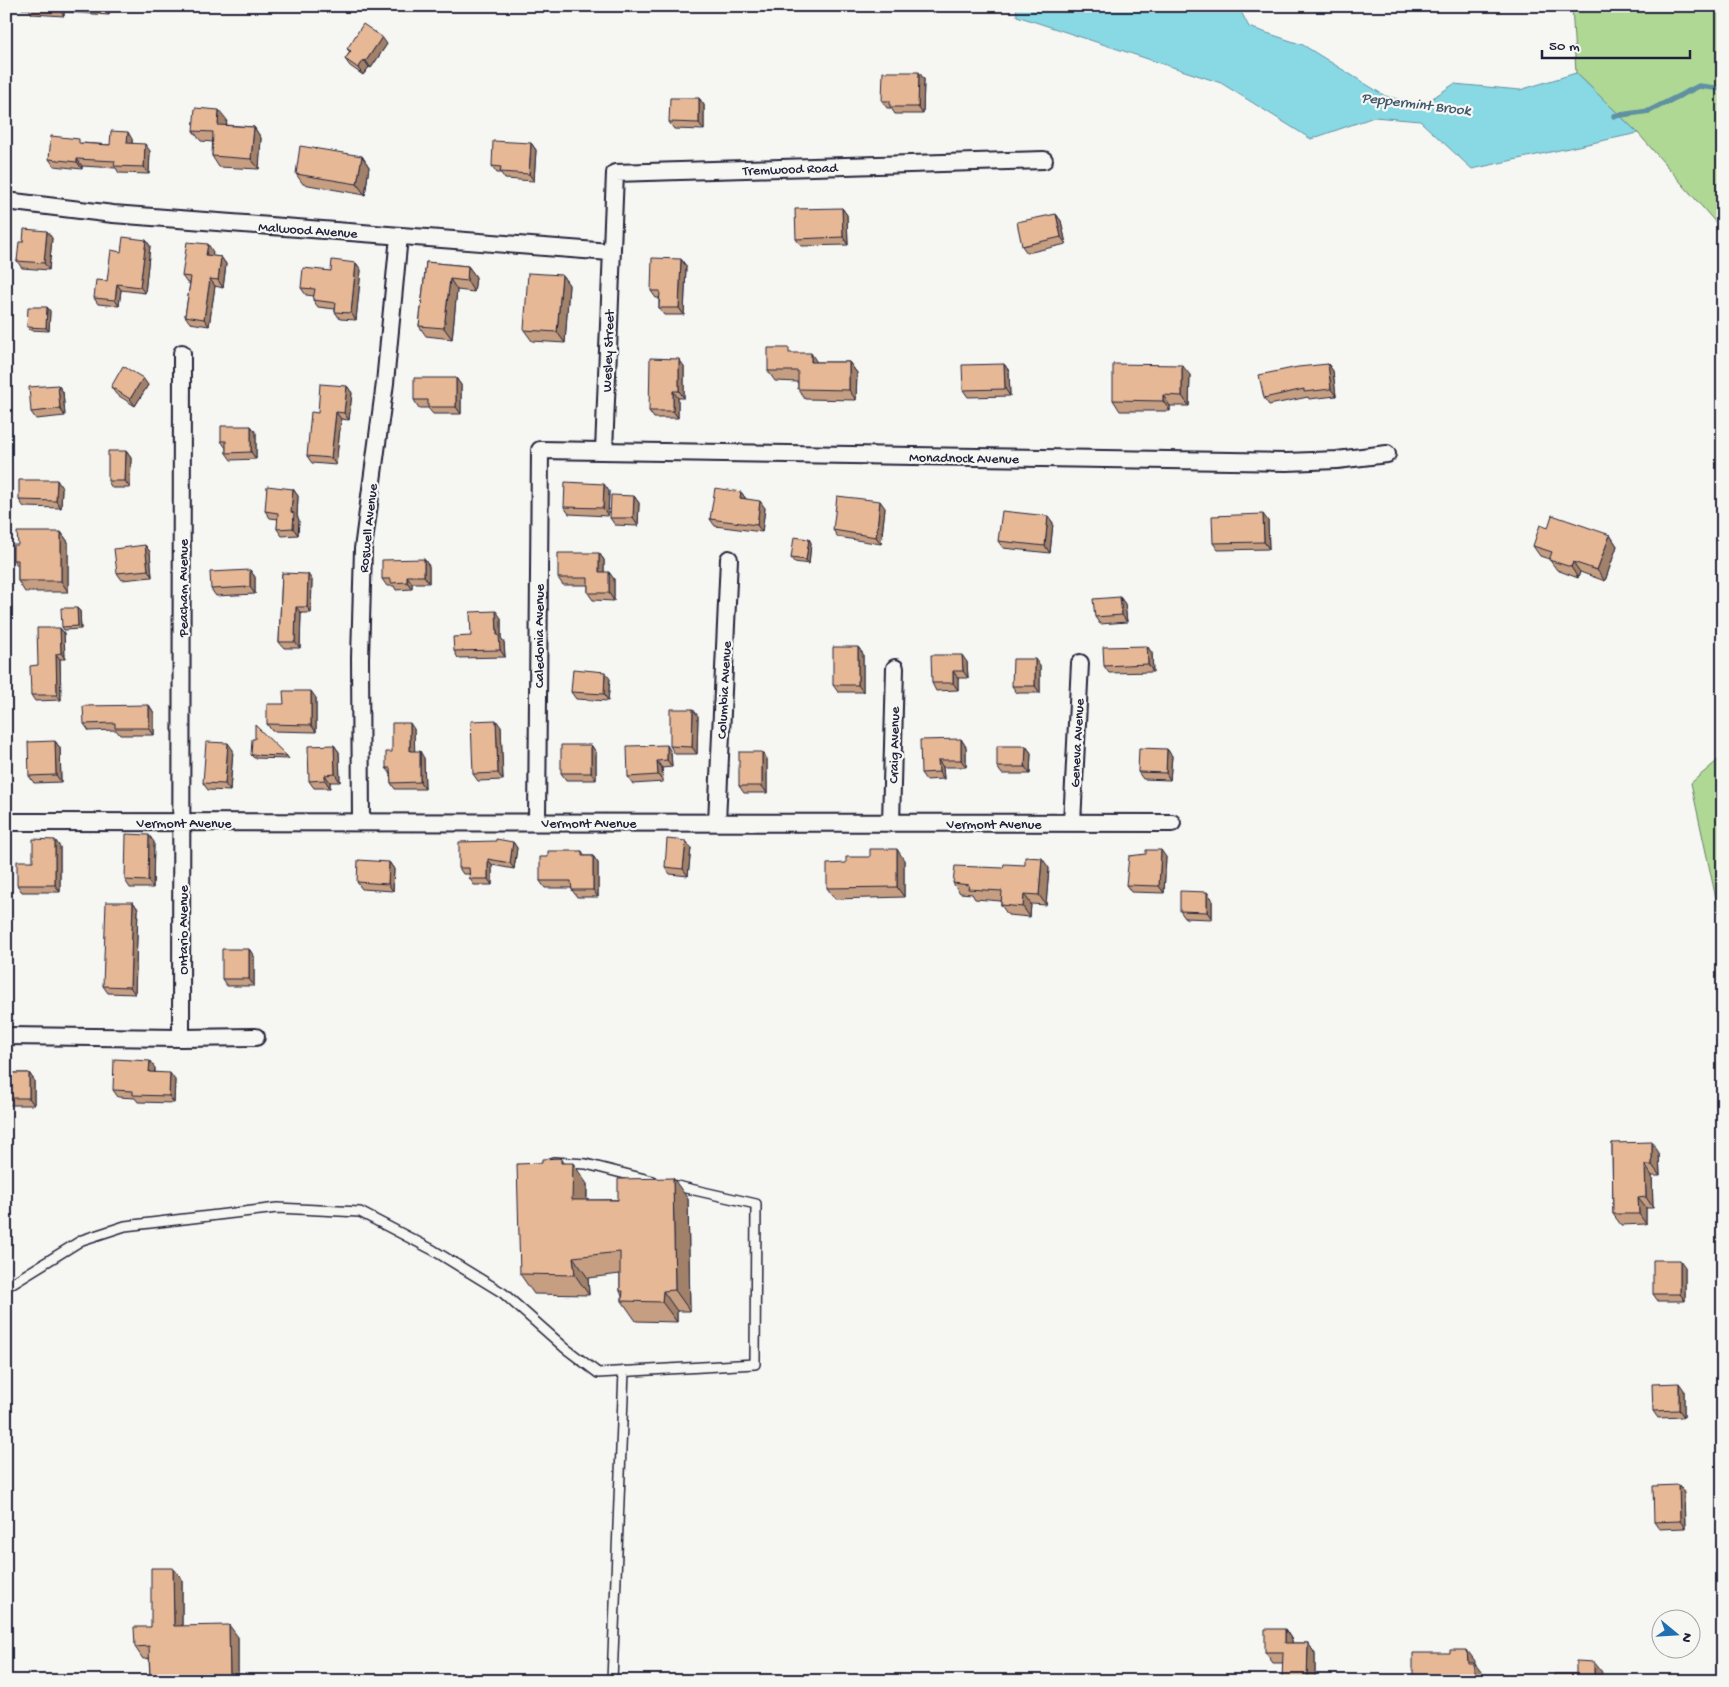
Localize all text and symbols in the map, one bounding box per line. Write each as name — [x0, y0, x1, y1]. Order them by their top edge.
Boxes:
scale bar — [1542, 28, 1689, 60]
text: 50 m — [1549, 38, 1580, 56]
water label: Peppermint Brook — [1360, 89, 1473, 121]
street label: Tremwood Road — [741, 160, 840, 181]
street label: Malwood Avenue — [258, 220, 359, 243]
street label: Wesley Street — [600, 308, 619, 392]
street label: Monadnock Avenue — [909, 450, 1020, 469]
street label: Roswell Avenue — [356, 482, 383, 574]
street label: Peacham Avenue — [176, 538, 193, 638]
street label: Caledonia Avenue — [532, 583, 549, 688]
street label: Columbia Avenue — [714, 640, 737, 740]
street label: Geneva Avenue — [1068, 697, 1089, 788]
street label: Craig Avenue — [886, 706, 905, 784]
street label: Vermont Avenue — [136, 816, 232, 833]
street label: Vermont Avenue — [541, 816, 637, 833]
street label: Vermont Avenue — [946, 817, 1042, 834]
street label: Ontario Avenue — [176, 885, 193, 975]
north arrow — [1652, 1610, 1702, 1660]
text: N — [1676, 1630, 1695, 1644]

